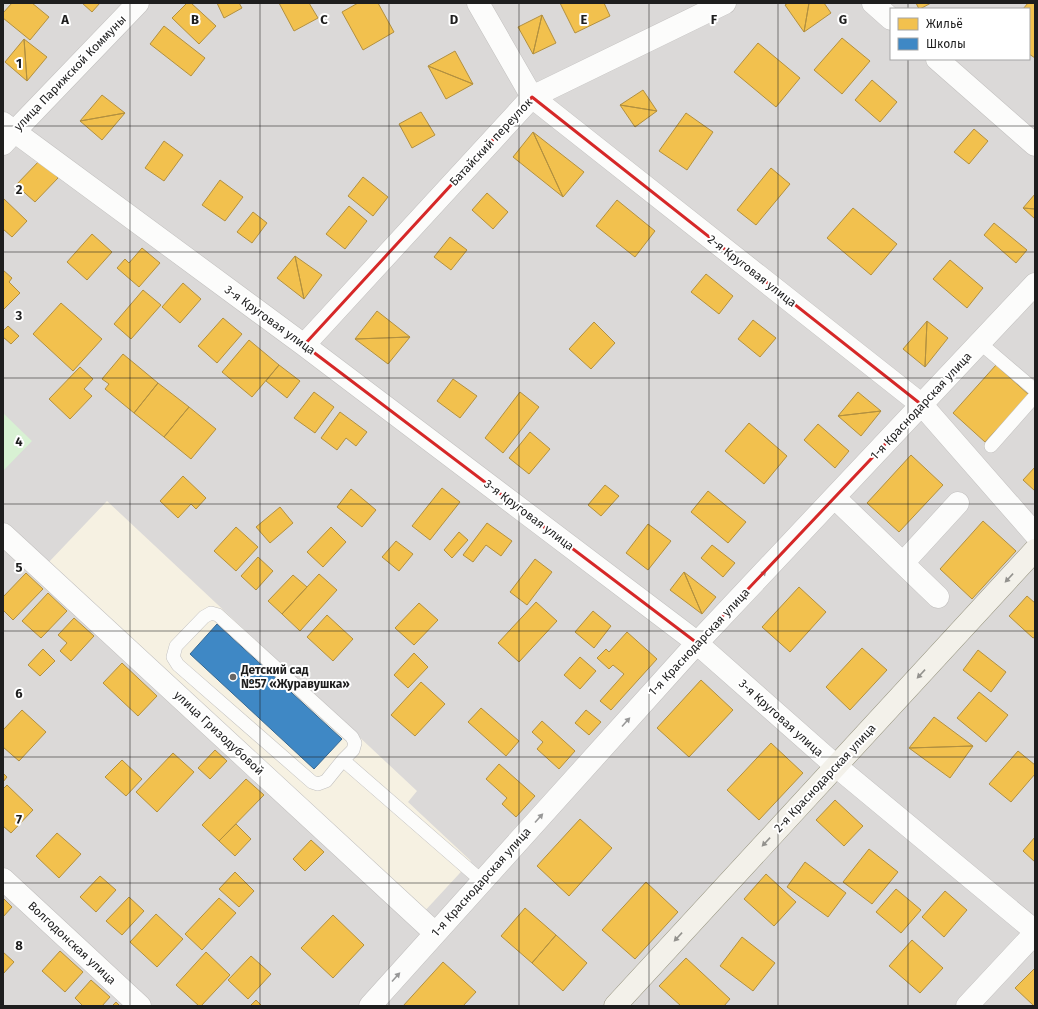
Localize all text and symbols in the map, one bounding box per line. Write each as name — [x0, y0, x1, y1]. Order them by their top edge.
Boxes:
legend — [890, 8, 1030, 60]
street label: улица Парижской Коммуны — [11, 12, 129, 134]
text: A — [60, 12, 69, 27]
text: B — [191, 12, 199, 27]
text: C — [320, 12, 328, 27]
text: D — [450, 12, 459, 27]
text: E — [581, 12, 588, 27]
text: F — [711, 12, 718, 27]
text: G — [839, 12, 847, 27]
text: Жильё — [926, 17, 963, 31]
text: Школы — [926, 37, 966, 51]
text: 1 — [16, 56, 22, 71]
street label: Батайский переулок — [447, 95, 536, 189]
text: 2 — [16, 182, 23, 197]
street label: 2-я Круговая улица — [705, 232, 799, 310]
street label: 3-я Круговая улица — [222, 282, 318, 358]
text: 3 — [15, 308, 23, 323]
street label: 1-я Краснодарская улица — [867, 349, 975, 463]
text: 4 — [15, 434, 23, 449]
street label: 3-я Круговая улица — [481, 477, 577, 553]
text: 5 — [16, 560, 23, 575]
one-way arrow — [757, 570, 767, 580]
one-way arrow — [1004, 573, 1013, 584]
street label: 1-я Краснодарская улица — [645, 585, 753, 699]
place label: Детский сад №57 «Журавушка» — [240, 663, 350, 691]
one-way arrow — [916, 669, 925, 679]
marker: Детский сад №57 «Журавушка» — [228, 672, 238, 682]
street label: 3-я Круговая улица — [736, 676, 826, 760]
text: 6 — [15, 686, 23, 701]
street label: улица Гризодубовой — [171, 688, 267, 778]
one-way arrow — [622, 716, 631, 727]
street label: 2-я Краснодарская улица — [771, 721, 879, 835]
text: 7 — [16, 812, 22, 827]
one-way arrow — [535, 813, 544, 823]
street label: 1-я Краснодарская улица — [428, 825, 534, 939]
one-way arrow — [761, 837, 771, 847]
street label: Волгодонская улица — [25, 899, 119, 987]
one-way arrow — [674, 933, 683, 942]
text: 8 — [15, 938, 23, 953]
one-way arrow — [391, 972, 401, 982]

